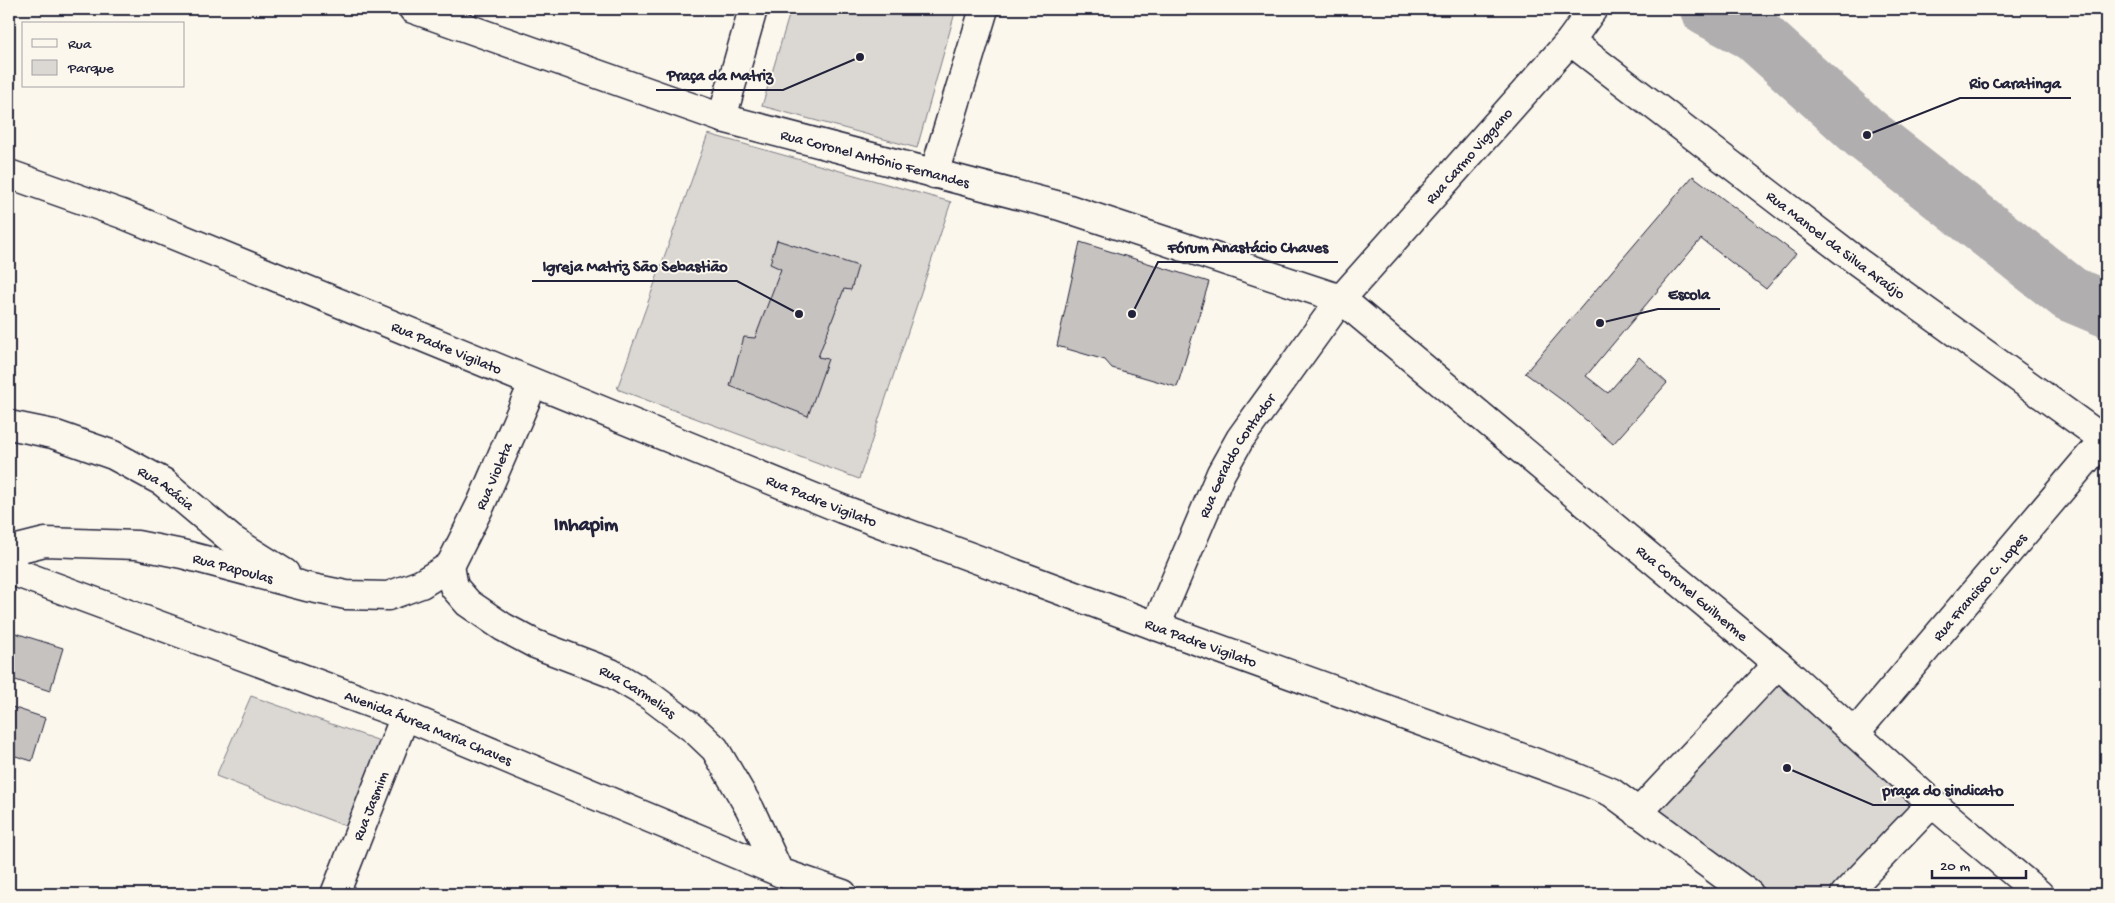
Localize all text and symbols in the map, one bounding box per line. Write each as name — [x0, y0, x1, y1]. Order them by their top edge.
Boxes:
legend — [22, 22, 185, 88]
text: Rua — [68, 36, 92, 54]
callout: Praça da Matriz — [656, 59, 783, 90]
text: Parque — [67, 60, 114, 78]
callout: Rio Caratinga — [1960, 67, 2071, 98]
text: Praça da Matriz — [666, 68, 774, 87]
text: Rio Caratinga — [1968, 76, 2062, 95]
street label: Rua Carmo Viggano — [1423, 105, 1517, 209]
street label: Rua Coronel Antônio Fernandes — [778, 127, 972, 193]
street label: Rua Manoel da Silva Araújo — [1762, 188, 1908, 304]
callout: Fórum Anastácio Chaves — [1158, 231, 1338, 262]
text: Fórum Anastácio Chaves — [1167, 240, 1329, 259]
callout: Igreja Matriz São Sebastião — [532, 250, 737, 281]
text: Igreja Matriz São Sebastião — [542, 259, 728, 278]
callout: Escola — [1658, 278, 1720, 309]
text: Escola — [1668, 287, 1711, 306]
street label: Rua Padre Vigilato — [388, 318, 504, 380]
street label: Rua Geraldo Contador — [1196, 390, 1282, 521]
street label: Rua Violeta — [472, 440, 518, 514]
street label: Rua Acácia — [134, 463, 198, 516]
street label: Rua Padre Vigilato — [763, 472, 879, 532]
district label: Inhapim — [554, 515, 619, 538]
street label: Rua Francisco C. Lopes — [1930, 530, 2032, 645]
street label: Rua Coronel Guilherme — [1632, 542, 1751, 646]
street label: Rua Papoulas — [190, 550, 275, 589]
street label: Rua Padre Vigilato — [1142, 616, 1259, 673]
street label: Rua Carmelias — [596, 662, 679, 724]
street label: Avenida Áurea Maria Chaves — [342, 687, 515, 771]
street label: Rua Jasmim — [350, 769, 394, 844]
callout: praça do sindicato — [1873, 774, 2014, 805]
text: praça do sindicato — [1882, 783, 2004, 802]
scale bar — [1932, 848, 2026, 880]
text: 20 m — [1940, 858, 1970, 876]

